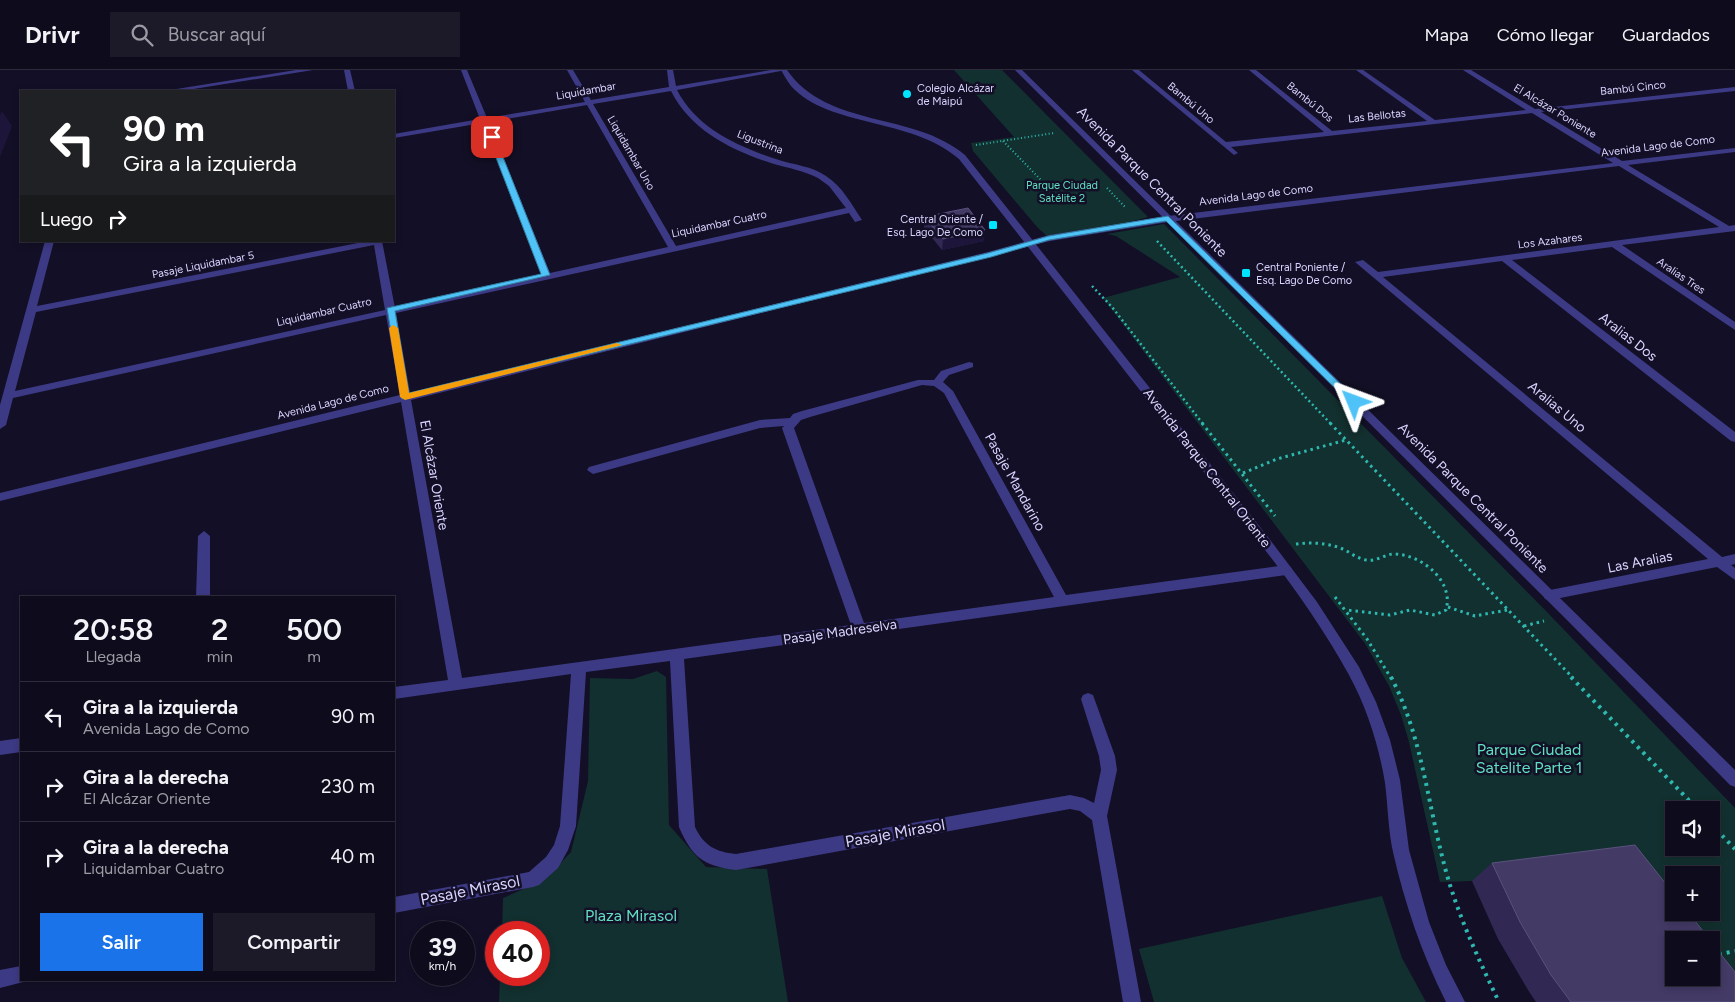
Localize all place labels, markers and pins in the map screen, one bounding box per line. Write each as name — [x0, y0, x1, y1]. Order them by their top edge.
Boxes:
place label: Colegio Alcázar de Maipú — [917, 82, 994, 108]
marker: Colegio Alcázar de Maipú — [901, 88, 913, 100]
pin — [471, 116, 513, 158]
place label: Central Oriente / Esq. Lago De Como — [887, 213, 984, 239]
marker: Central Oriente / Esq. Lago De Como — [987, 219, 999, 231]
place label: Central Poniente / Esq. Lago De Como — [1256, 261, 1352, 287]
marker: Central Poniente / Esq. Lago De Como — [1240, 267, 1252, 279]

